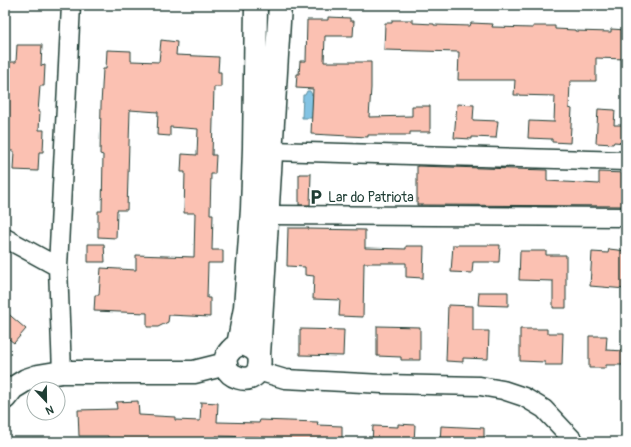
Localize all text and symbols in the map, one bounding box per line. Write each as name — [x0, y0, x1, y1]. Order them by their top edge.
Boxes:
parking icon: Lar do Patriota — [307, 188, 325, 206]
place label: Lar do Patriota — [328, 189, 414, 206]
north arrow — [26, 381, 66, 421]
text: N — [43, 402, 55, 417]

